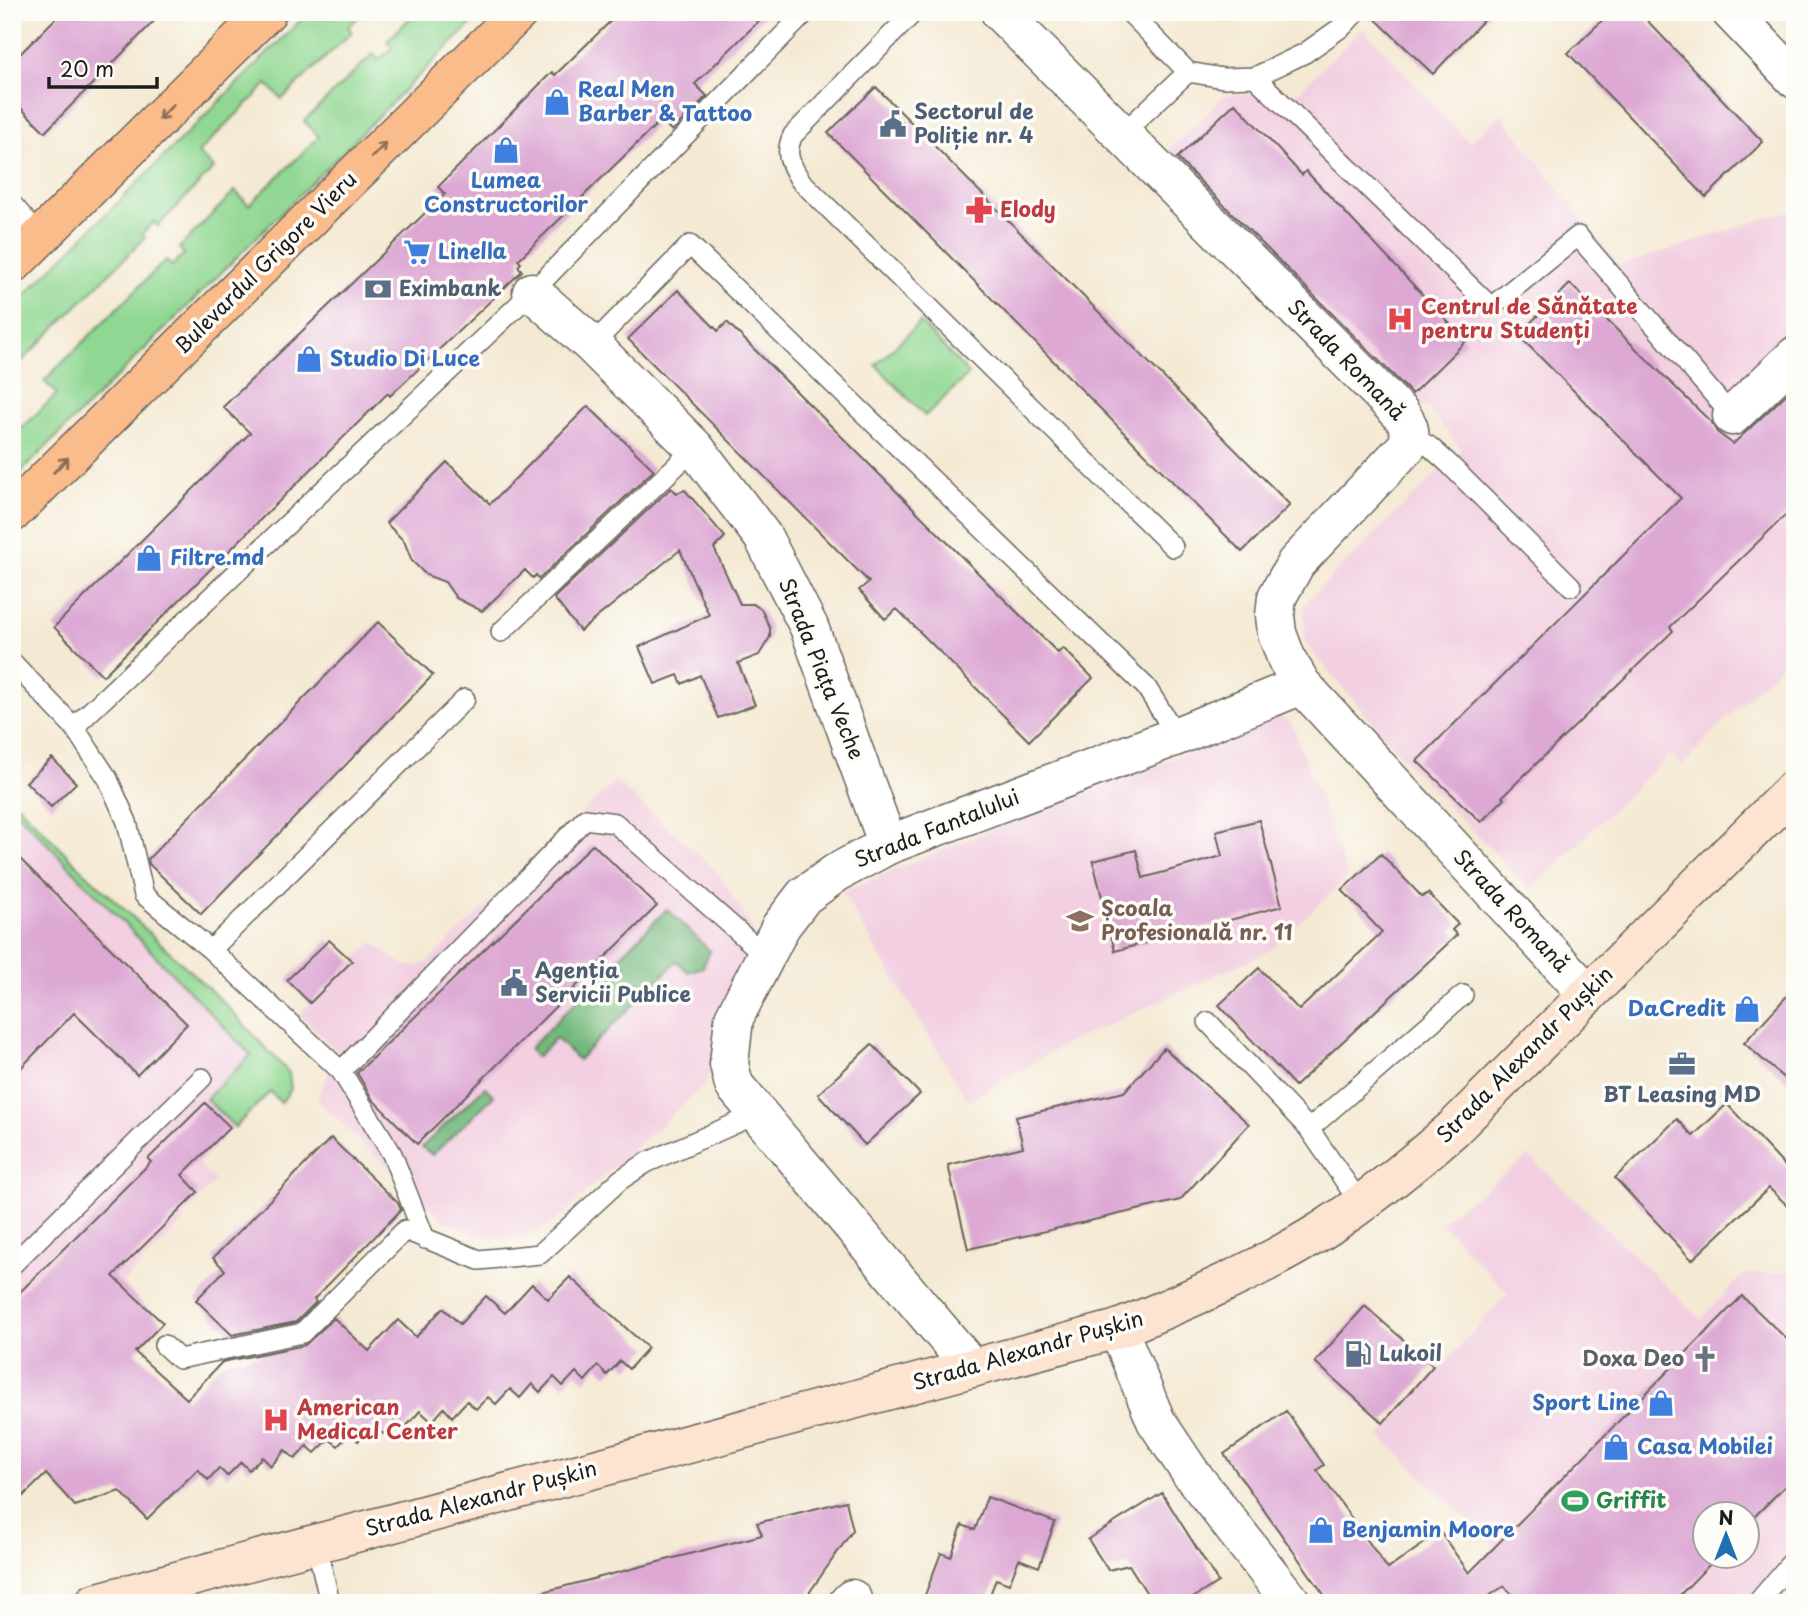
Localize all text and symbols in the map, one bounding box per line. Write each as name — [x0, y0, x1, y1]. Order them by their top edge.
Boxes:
scale bar — [49, 46, 158, 90]
text: 20 m — [60, 52, 114, 84]
place label: Real Men Barber & Tattoo — [578, 72, 752, 128]
shop icon: Real Men Barber & Tattoo — [542, 87, 572, 117]
place label: Sectorul de Poliție nr. 4 — [914, 94, 1034, 150]
one-way arrow — [158, 104, 175, 121]
public building icon: Sectorul de Poliție nr. 4 — [878, 109, 908, 139]
shop icon: Lumea Constructorilor — [491, 135, 521, 165]
one-way arrow — [371, 142, 388, 159]
street label: Bulevardul Grigore Vieru — [166, 163, 363, 360]
place label: Lumea Constructorilor — [424, 163, 588, 219]
place label: Elody — [1000, 192, 1056, 224]
pharmacy icon: Elody — [964, 195, 994, 225]
place label: Linella — [438, 234, 507, 266]
supermarket icon: Linella — [402, 237, 432, 267]
place label: Eximbank — [399, 271, 502, 303]
bank icon: Eximbank — [363, 274, 393, 304]
place label: Centrul de Sănătate pentru Studenți — [1421, 289, 1638, 345]
street label: Strada Romană — [1281, 291, 1414, 427]
hospital icon: Centrul de Sănătate pentru Studenți — [1385, 304, 1415, 334]
place label: Studio Di Luce — [330, 341, 480, 373]
shop icon: Studio Di Luce — [294, 344, 324, 374]
one-way arrow — [52, 457, 69, 474]
place label: Filtre.md — [170, 540, 264, 572]
shop icon: Filtre.md — [134, 543, 164, 573]
street label: Strada Piața Veche — [772, 573, 874, 764]
street label: Strada Fantalului — [849, 779, 1024, 875]
street label: Strada Romană — [1447, 841, 1579, 979]
place label: Școala Profesională nr. 11 — [1101, 891, 1293, 947]
school or university icon: Școala Profesională nr. 11 — [1065, 906, 1095, 936]
place label: Agenția Servicii Publice — [535, 953, 691, 1009]
street label: Strada Alexandr Pușkin — [1428, 958, 1619, 1149]
public building icon: Agenția Servicii Publice — [499, 968, 529, 998]
place label: DaCredit — [1628, 991, 1726, 1023]
shop icon: DaCredit — [1732, 994, 1762, 1024]
office icon: BT Leasing MD — [1667, 1049, 1697, 1079]
place label: BT Leasing MD — [1603, 1077, 1761, 1109]
street label: Strada Alexandr Pușkin — [908, 1301, 1147, 1397]
place label: Lukoil — [1379, 1336, 1442, 1368]
fuel station icon: Lukoil — [1343, 1339, 1373, 1369]
place label: Doxa Deo — [1582, 1341, 1684, 1373]
church icon: Doxa Deo — [1690, 1344, 1720, 1374]
place label: Sport Line — [1532, 1385, 1640, 1417]
shop icon: Sport Line — [1646, 1388, 1676, 1418]
place label: American Medical Center — [296, 1390, 458, 1446]
hospital icon: American Medical Center — [261, 1405, 291, 1435]
place label: Casa Mobilei — [1637, 1429, 1773, 1461]
shop icon: Casa Mobilei — [1601, 1432, 1631, 1462]
street label: Strada Alexandr Pușkin — [361, 1451, 600, 1543]
place label: Griffit — [1596, 1483, 1666, 1515]
sports icon: Griffit — [1560, 1486, 1590, 1516]
north arrow — [1692, 1500, 1762, 1570]
text: N — [1718, 1503, 1734, 1531]
place label: Benjamin Moore — [1342, 1512, 1515, 1544]
shop icon: Benjamin Moore — [1306, 1515, 1336, 1545]

